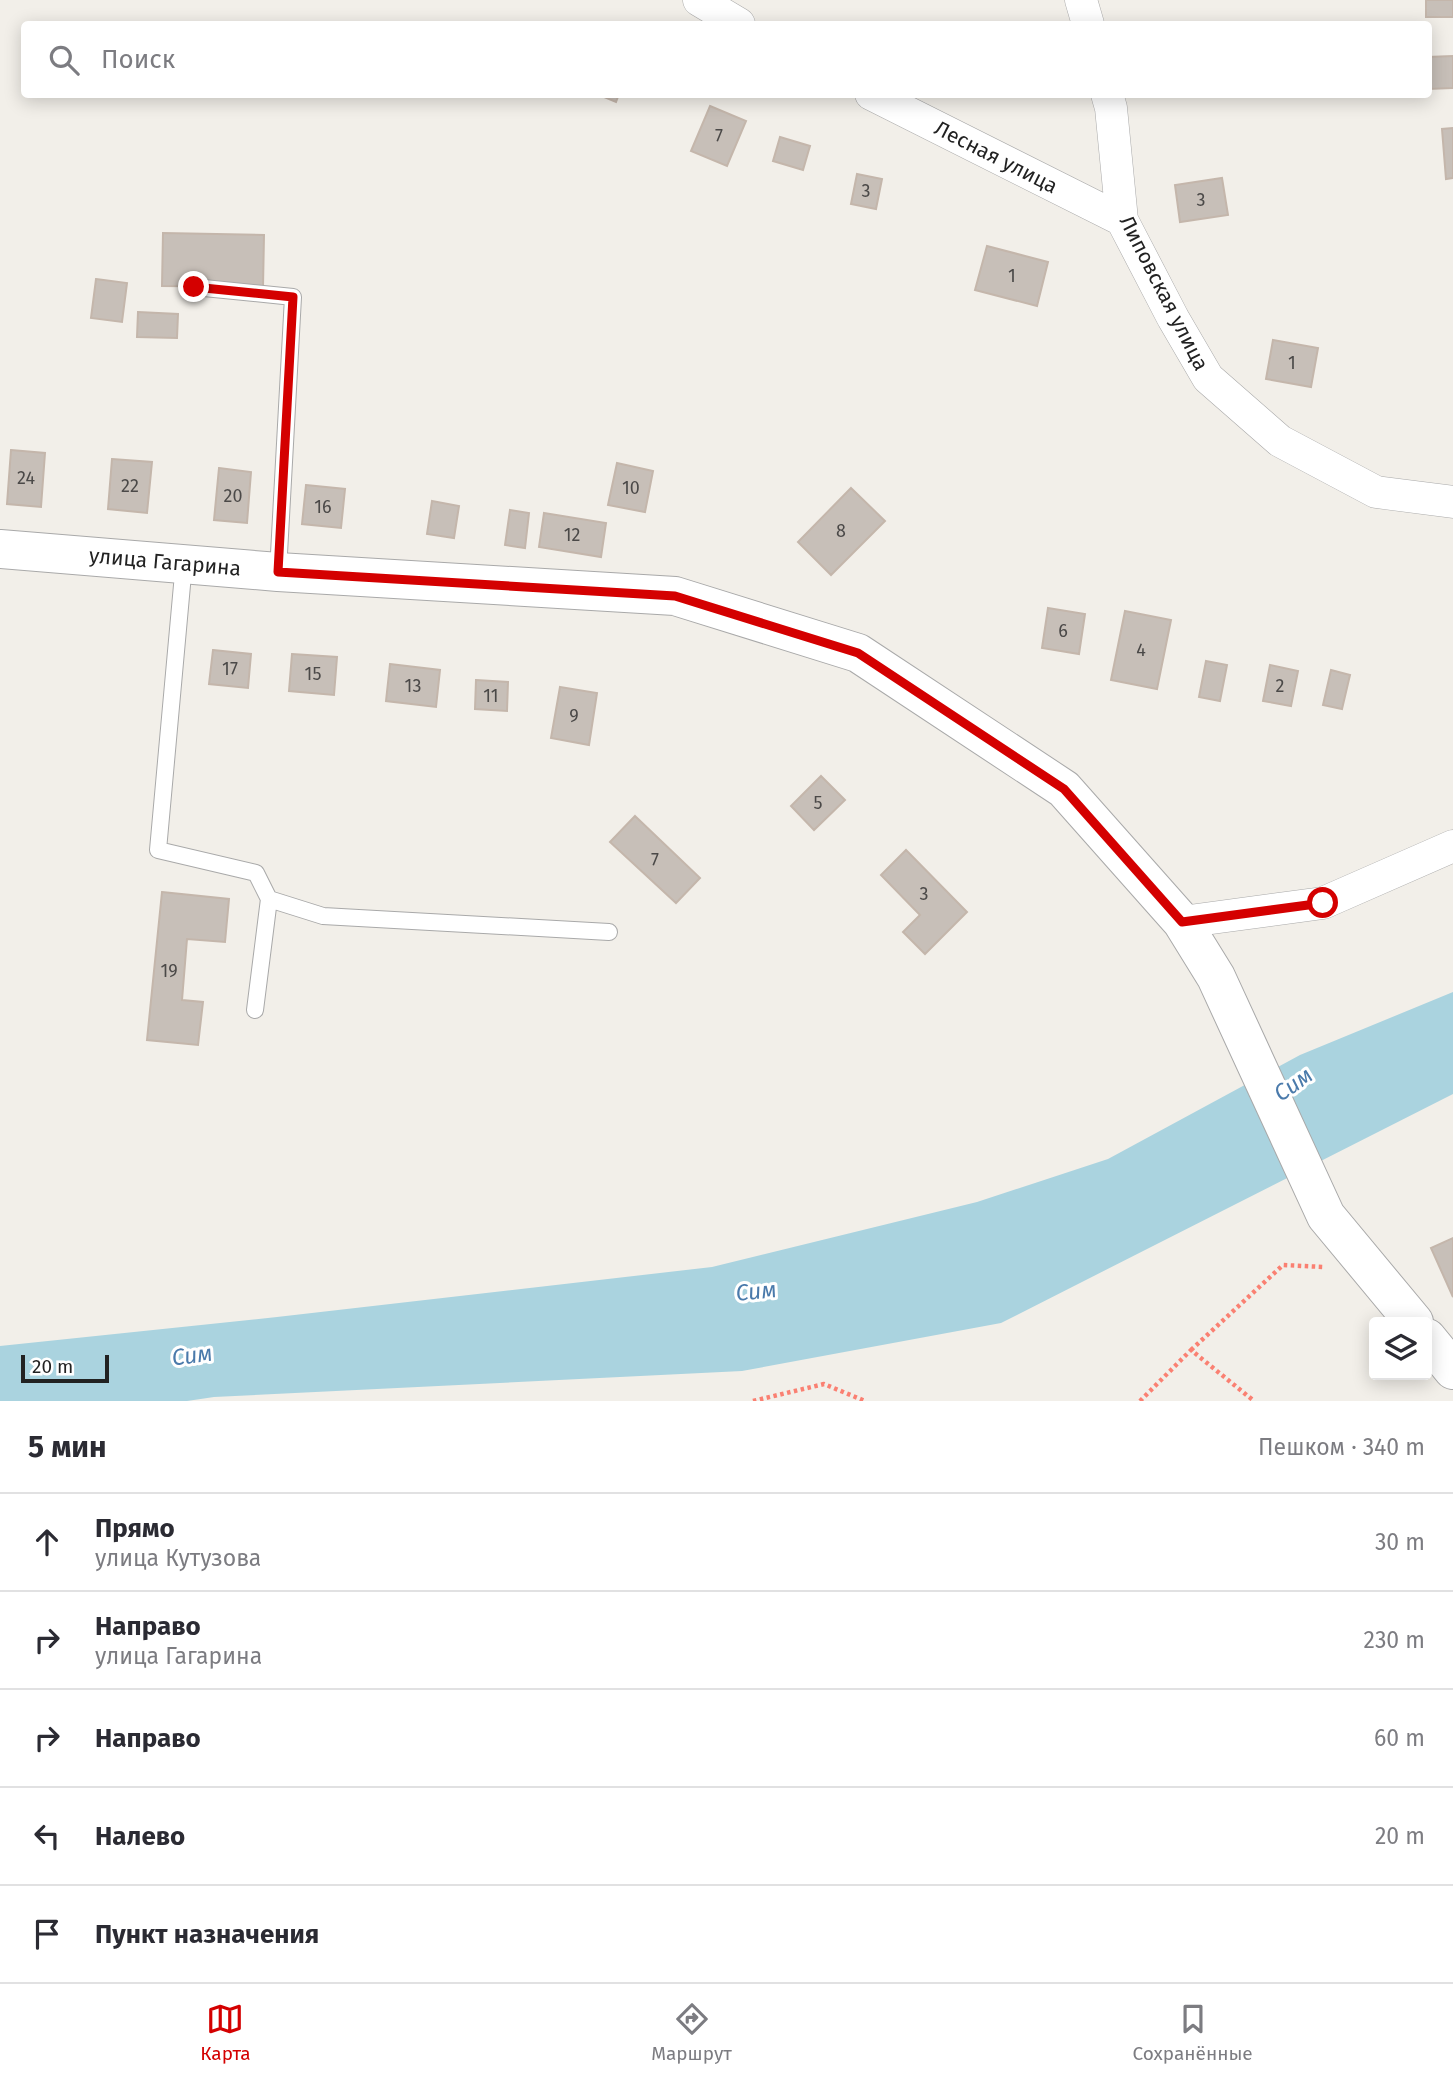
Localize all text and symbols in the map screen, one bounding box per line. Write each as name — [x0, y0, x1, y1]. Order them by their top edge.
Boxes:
search box — [21, 21, 1432, 98]
icon: search — [45, 41, 83, 79]
text: Поиск — [101, 44, 175, 75]
street label: Лесная улица — [930, 115, 1062, 199]
house number: 7 — [715, 125, 723, 147]
house number: 3 — [862, 180, 870, 202]
house number: 3 — [1197, 189, 1205, 211]
street label: Липовская улица — [1114, 211, 1214, 375]
house number: 1 — [1008, 265, 1016, 287]
route end — [178, 271, 209, 302]
house number: 1 — [1288, 352, 1296, 374]
house number: 24 — [17, 467, 35, 489]
house number: 22 — [121, 475, 139, 497]
house number: 10 — [622, 477, 640, 499]
house number: 20 — [224, 485, 242, 507]
house number: 16 — [314, 496, 332, 518]
house number: 8 — [836, 520, 846, 542]
house number: 12 — [564, 524, 580, 546]
street label: улица Гагарина — [88, 542, 242, 582]
house number: 6 — [1058, 620, 1068, 642]
house number: 4 — [1136, 639, 1146, 661]
house number: 17 — [222, 658, 238, 680]
house number: 15 — [305, 663, 321, 685]
house number: 13 — [405, 675, 421, 697]
house number: 2 — [1276, 675, 1285, 697]
house number: 11 — [483, 685, 499, 707]
house number: 9 — [569, 705, 579, 727]
house number: 5 — [813, 792, 823, 814]
house number: 7 — [651, 849, 659, 871]
house number: 3 — [920, 883, 928, 905]
route start — [1307, 887, 1338, 918]
house number: 19 — [160, 960, 178, 982]
water label: Сим — [1268, 1061, 1318, 1107]
water label: Сим — [734, 1275, 778, 1307]
map controls — [1369, 1317, 1432, 1380]
button: layers — [1369, 1317, 1432, 1380]
water label: Сим — [170, 1339, 214, 1371]
scale bar — [21, 1352, 108, 1384]
text: 20 m — [32, 1355, 73, 1378]
text: 5 мин — [28, 1429, 107, 1465]
text: Пешком · 340 m — [1258, 1433, 1425, 1461]
text: Прямо — [95, 1513, 175, 1544]
icon: ahead — [28, 1523, 66, 1561]
text: 30 m — [1375, 1528, 1425, 1556]
text: улица Кутузова — [95, 1544, 261, 1572]
text: Направо — [95, 1611, 201, 1642]
icon: right — [28, 1621, 66, 1659]
text: 230 m — [1364, 1626, 1425, 1654]
text: улица Гагарина — [95, 1642, 262, 1670]
icon: right — [28, 1719, 66, 1757]
text: Направо — [95, 1723, 201, 1754]
text: 60 m — [1374, 1724, 1425, 1752]
icon: left — [28, 1817, 66, 1855]
text: Налево — [95, 1821, 185, 1852]
text: 20 m — [1375, 1822, 1425, 1850]
icon: arrive — [28, 1915, 66, 1953]
text: Пункт назначения — [95, 1919, 319, 1950]
tab: Карта — [200, 2000, 251, 2065]
tab: Маршрут — [651, 2000, 732, 2065]
tab: Сохранённые — [1132, 2000, 1253, 2065]

